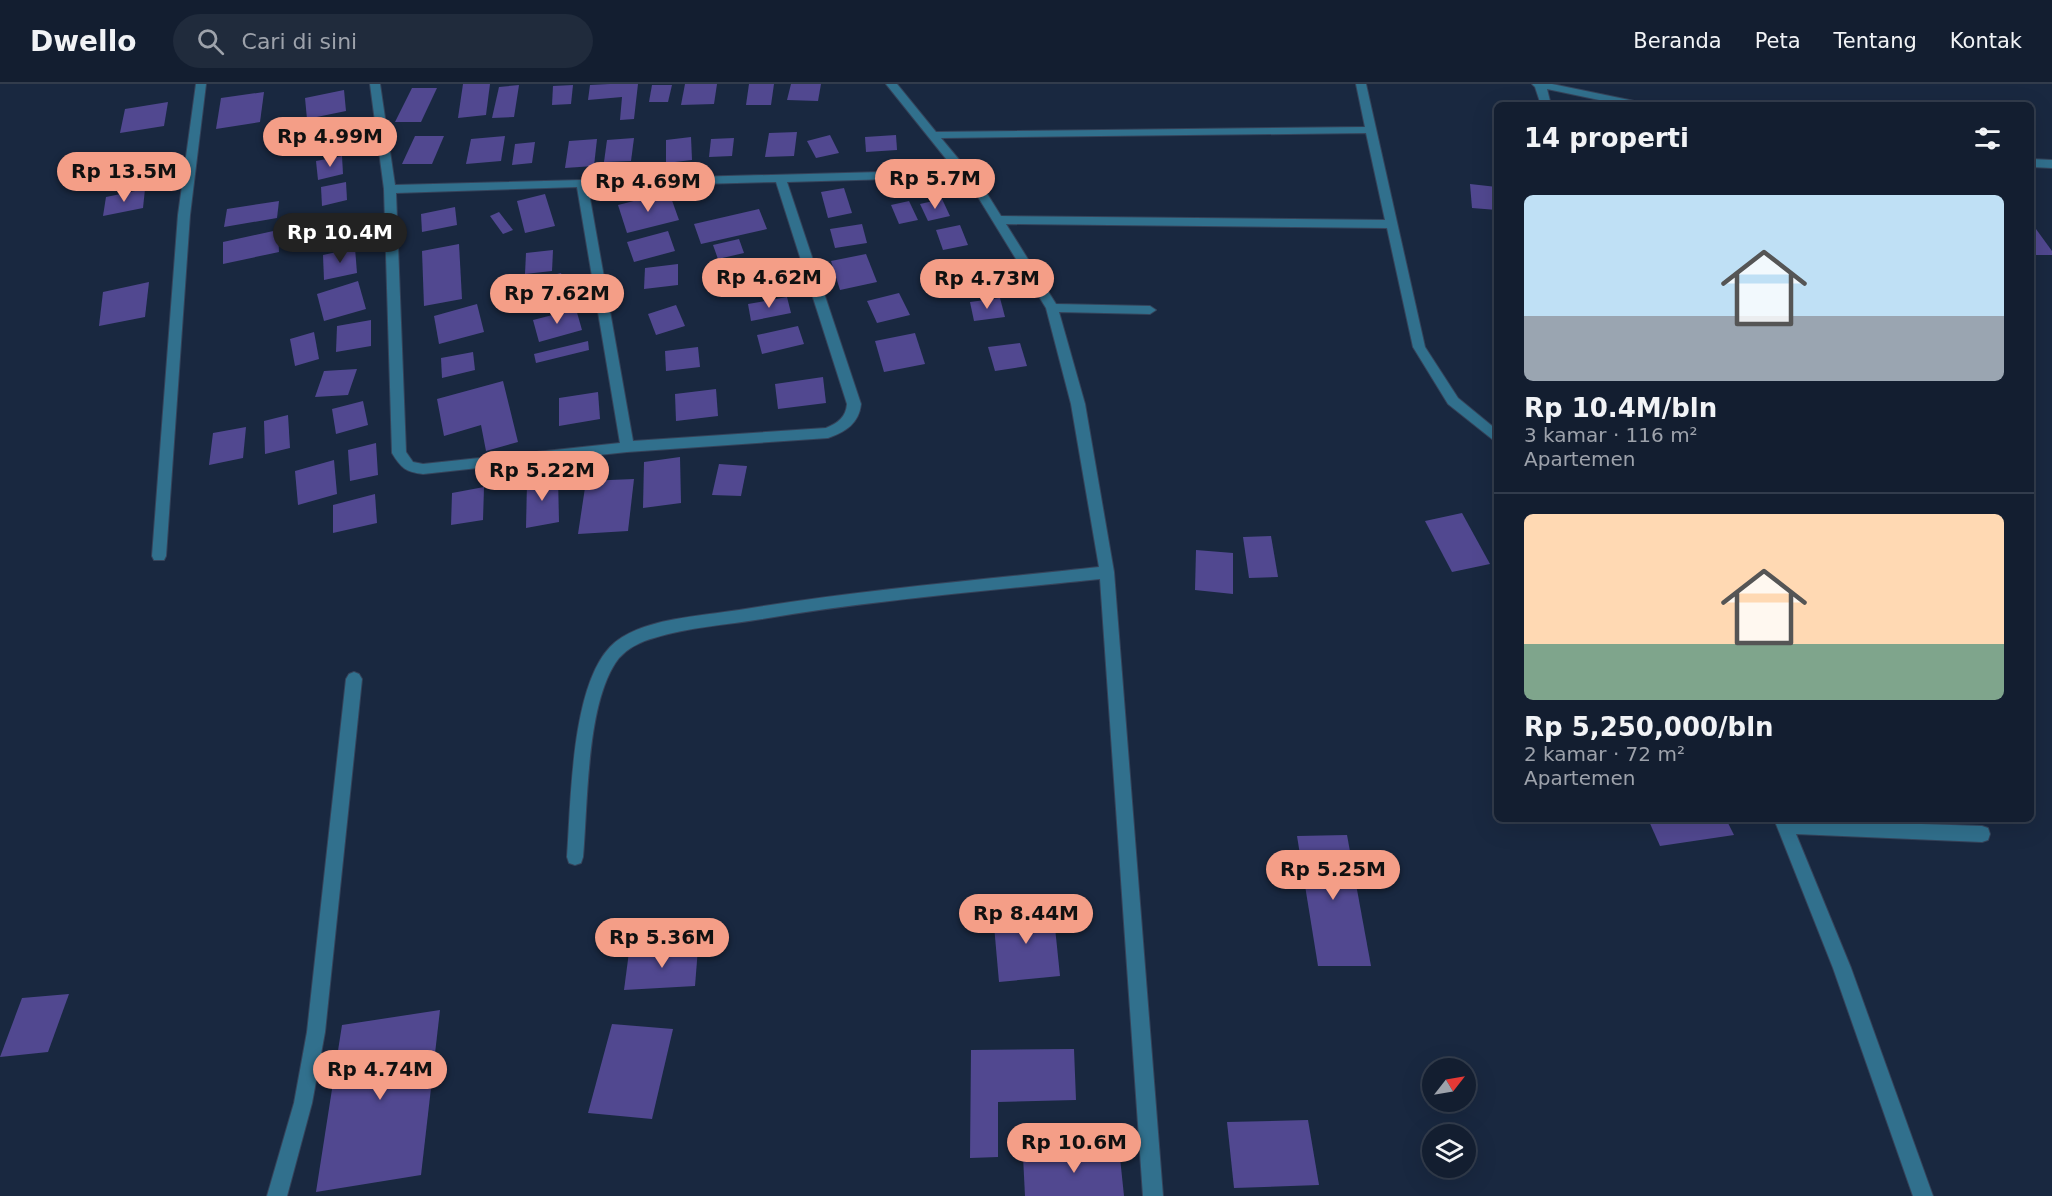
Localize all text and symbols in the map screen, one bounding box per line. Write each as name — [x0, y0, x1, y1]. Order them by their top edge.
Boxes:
search box — [173, 14, 593, 68]
text: Dwello — [30, 25, 137, 58]
icon: search — [194, 25, 227, 58]
text: Cari di sini — [242, 29, 357, 54]
text: Beranda — [1633, 29, 1722, 53]
text: Peta — [1755, 29, 1801, 53]
text: Tentang — [1834, 29, 1917, 53]
text: Kontak — [1950, 29, 2022, 53]
pin: Rp 4.99M — [268, 117, 392, 168]
icon: filters — [1971, 122, 2004, 155]
text: 14 properti — [1524, 123, 1689, 153]
text: Rp 4.99M — [277, 124, 383, 148]
pin: Rp 13.5M — [62, 152, 186, 203]
text: Rp 13.5M — [71, 159, 177, 183]
pin: Rp 5.7M — [880, 159, 990, 210]
pin: Rp 4.69M — [586, 162, 710, 213]
text: Rp 5.7M — [889, 166, 981, 190]
text: Rp 4.69M — [595, 169, 701, 193]
pin: Rp 10.4M — [278, 213, 402, 264]
text: Rp 10.4M — [287, 220, 393, 244]
icon: home — [1710, 234, 1818, 342]
pin: Rp 4.62M — [707, 258, 831, 309]
pin: Rp 4.73M — [925, 259, 1049, 310]
text: Rp 4.62M — [716, 265, 822, 289]
text: Rp 4.73M — [934, 266, 1040, 290]
pin: Rp 7.62M — [495, 274, 619, 325]
text: Rp 7.62M — [504, 281, 610, 305]
text: Rp 10.4M/bln — [1524, 393, 1717, 423]
text: 3 kamar · 116 m² — [1524, 423, 1698, 447]
text: Apartemen — [1524, 447, 1635, 471]
pin: Rp 5.22M — [480, 451, 604, 502]
text: Rp 5.22M — [489, 458, 595, 482]
icon: home — [1710, 553, 1818, 661]
text: Rp 5,250,000/bln — [1524, 712, 1774, 742]
text: 2 kamar · 72 m² — [1524, 742, 1685, 766]
text: Apartemen — [1524, 766, 1635, 790]
pin: Rp 5.25M — [1271, 850, 1395, 901]
text: Rp 5.25M — [1280, 857, 1386, 881]
pin: Rp 8.44M — [964, 894, 1088, 945]
text: Rp 8.44M — [973, 901, 1079, 925]
pin: Rp 5.36M — [600, 918, 724, 969]
text: Rp 5.36M — [609, 925, 715, 949]
pin: Rp 4.74M — [318, 1050, 442, 1101]
text: Rp 4.74M — [327, 1057, 433, 1081]
north arrow — [1422, 1058, 1476, 1112]
map controls — [1422, 1058, 1476, 1178]
pin: Rp 10.6M — [1012, 1123, 1136, 1174]
button: layers — [1422, 1124, 1476, 1178]
text: Rp 10.6M — [1021, 1130, 1127, 1154]

